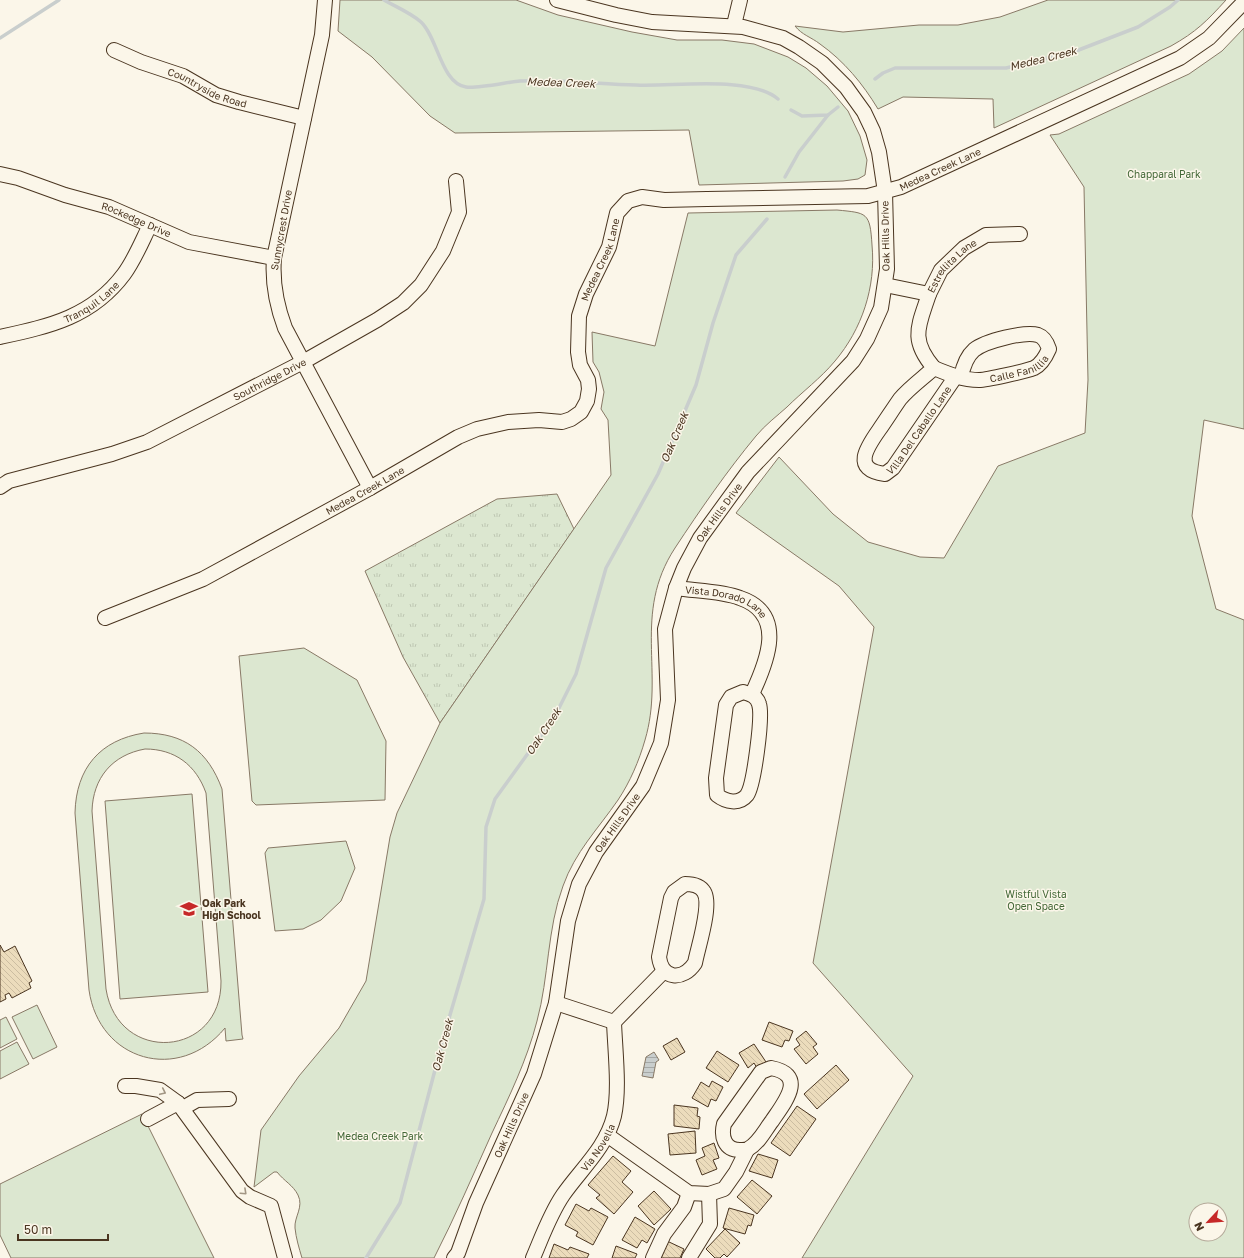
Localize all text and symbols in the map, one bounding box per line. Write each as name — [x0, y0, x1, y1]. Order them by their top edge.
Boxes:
water label: Medea Creek — [1008, 43, 1080, 73]
street label: Countryside Road — [166, 65, 248, 110]
water label: Medea Creek — [526, 74, 597, 90]
street label: Medea Creek Lane — [897, 145, 983, 193]
park label: Chapparal Park — [1127, 168, 1201, 180]
street label: Sunnycrest Drive — [268, 189, 294, 271]
street label: Rockedge Drive — [100, 199, 173, 240]
street label: Oak Hills Drive — [878, 200, 892, 271]
street label: Medea Creek Lane — [578, 217, 622, 302]
street label: Estrellita Lane — [925, 236, 979, 295]
street label: Tranquil Lane — [62, 279, 122, 325]
street label: Calle Fanillia — [989, 353, 1051, 384]
street label: Southridge Drive — [231, 355, 308, 403]
street label: Villa Del Caballo Lane — [884, 383, 954, 477]
water label: Oak Creek — [657, 408, 691, 464]
street label: Medea Creek Lane — [323, 463, 407, 517]
street label: Oak Hills Drive — [693, 480, 744, 544]
street label: Vista Dorado Lane — [684, 583, 770, 620]
water label: Oak Creek — [523, 704, 564, 757]
street label: Oak Hills Drive — [592, 790, 642, 855]
park label: Wistful Vista Open Space — [1005, 888, 1067, 912]
place label: Oak Park High School — [202, 897, 262, 921]
school or university icon: Oak Park High School — [179, 899, 199, 919]
water label: Oak Creek — [429, 1016, 456, 1073]
one-way arrow — [158, 1087, 166, 1095]
street label: Oak Hills Drive — [491, 1090, 531, 1160]
street label: Via Novella — [578, 1122, 617, 1174]
park label: Medea Creek Park — [337, 1130, 424, 1142]
one-way arrow — [240, 1187, 247, 1194]
north arrow — [1188, 1202, 1228, 1242]
scale bar — [18, 1216, 108, 1242]
text: N — [1191, 1220, 1206, 1233]
text: 50 m — [24, 1222, 52, 1237]

